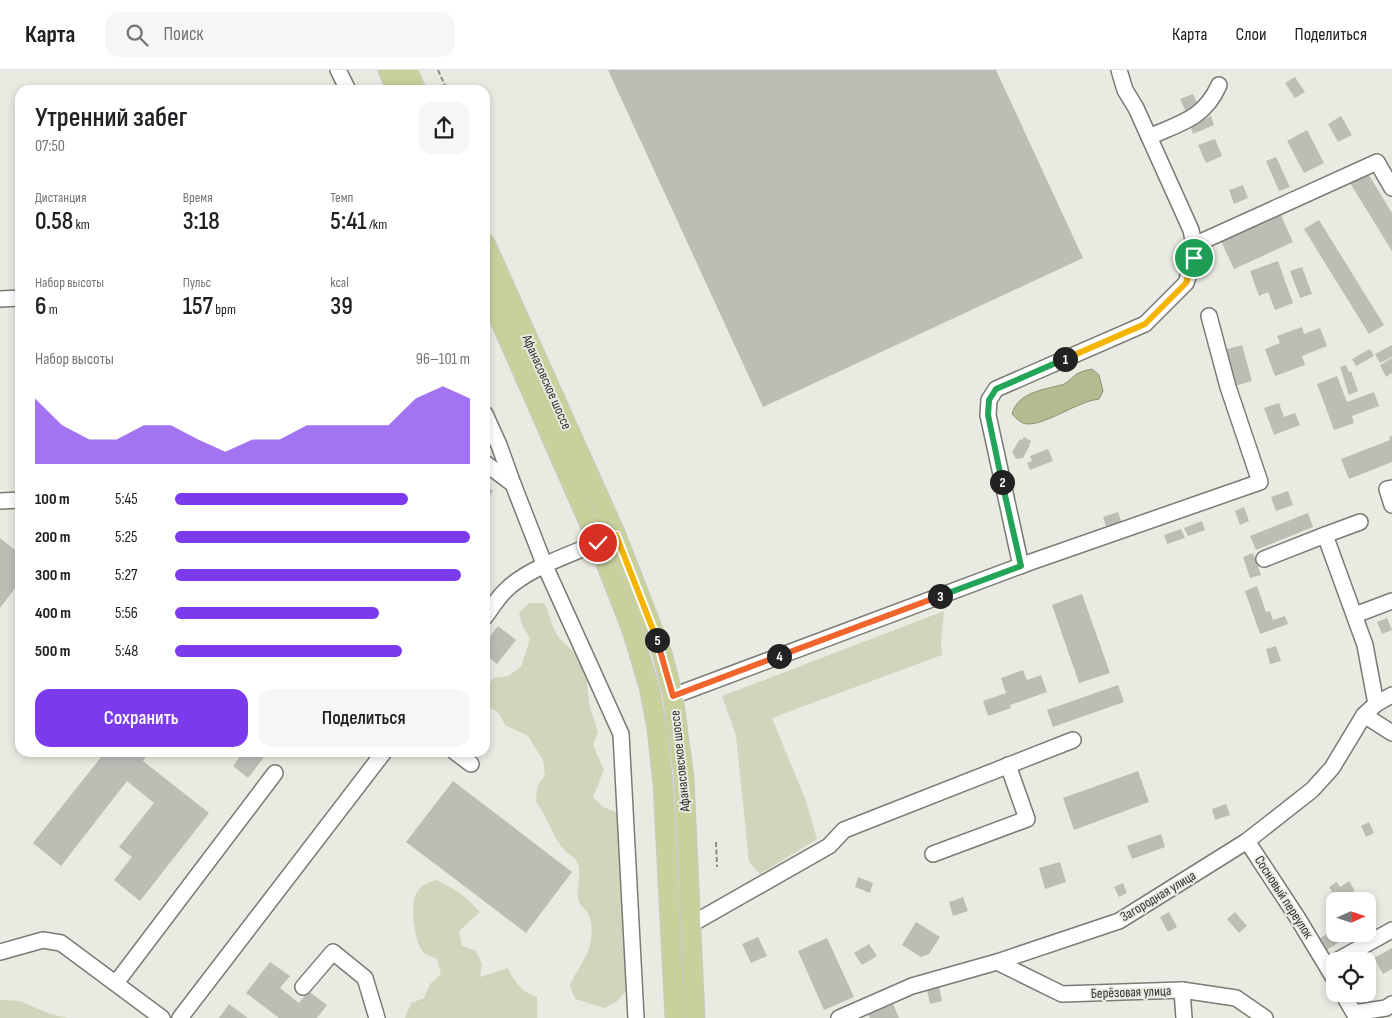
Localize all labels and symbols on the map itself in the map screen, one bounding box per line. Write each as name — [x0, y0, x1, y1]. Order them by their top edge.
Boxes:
pin — [1173, 237, 1215, 279]
street label: Афанасовское шоссе — [518, 331, 576, 432]
pin: 1 — [1052, 346, 1078, 372]
pin: 2 — [990, 470, 1014, 494]
pin — [577, 522, 619, 564]
pin: 3 — [928, 584, 952, 608]
pin: 5 — [644, 628, 670, 652]
pin: 4 — [766, 644, 792, 668]
street label: Афанасовское шоссе — [666, 709, 694, 814]
street label: Сосновый переулок — [1251, 852, 1318, 942]
street label: Загородная улица — [1117, 867, 1199, 925]
north arrow — [1326, 892, 1376, 942]
street label: Берёзовая улица — [1091, 982, 1171, 1002]

